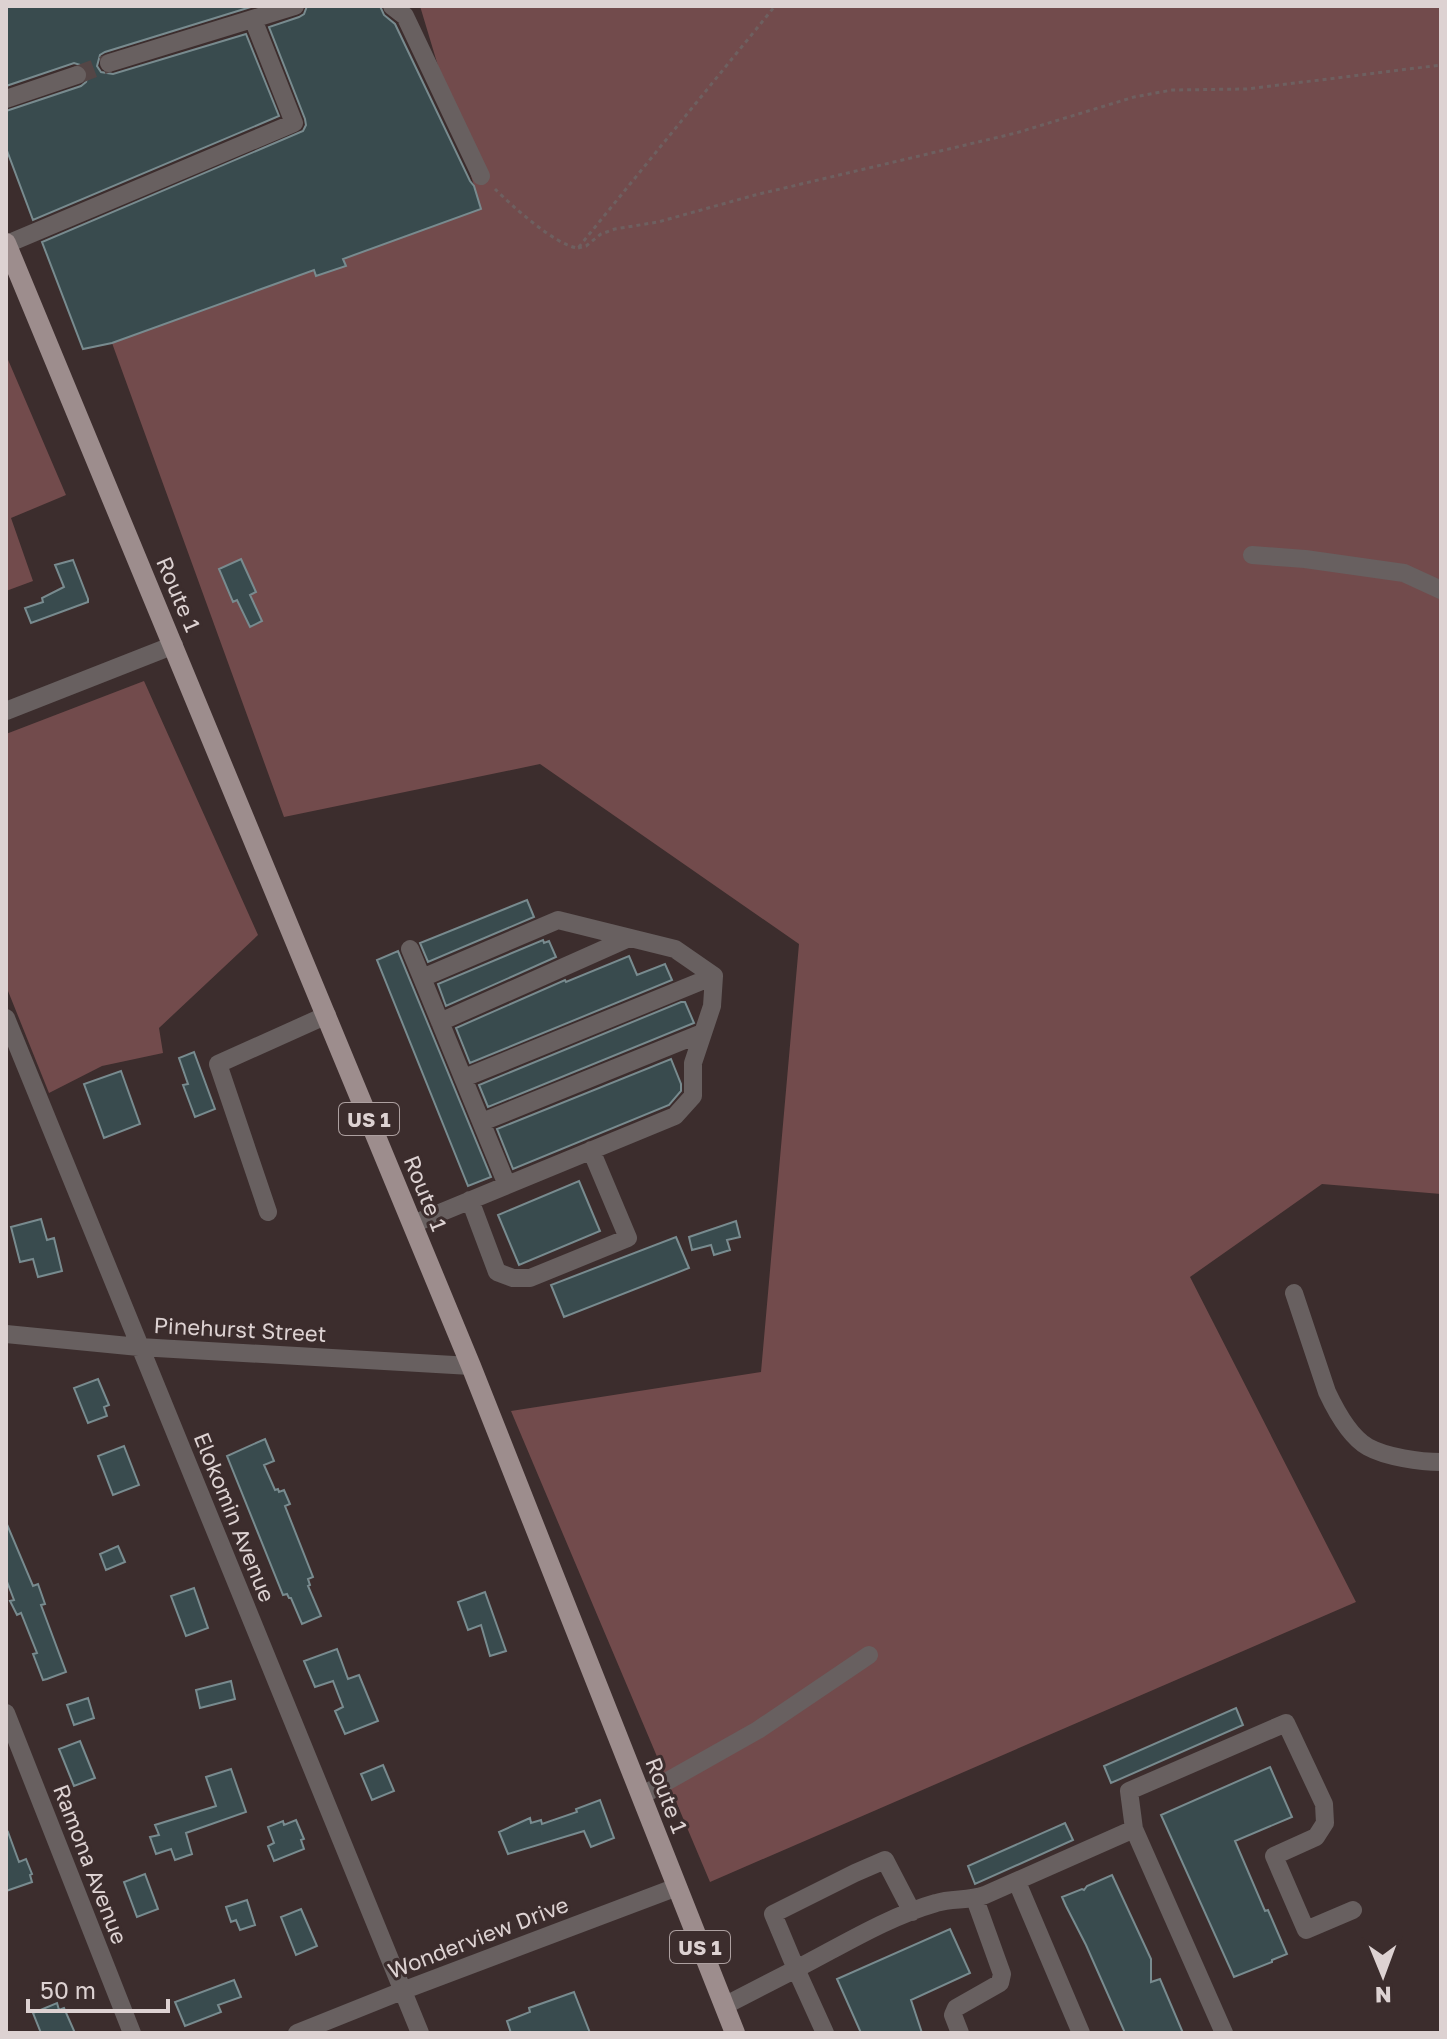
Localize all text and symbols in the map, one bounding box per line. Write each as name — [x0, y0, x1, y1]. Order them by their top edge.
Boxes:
street label: Route 1 — [151, 552, 207, 636]
road number: US 1 — [339, 1103, 399, 1135]
street label: Route 1 — [399, 1151, 453, 1235]
street label: Pinehurst Street — [153, 1311, 327, 1347]
street label: Elokomin Avenue — [189, 1428, 281, 1606]
street label: Route 1 — [640, 1753, 694, 1837]
street label: Ramona Avenue — [48, 1780, 134, 1948]
street label: Wonderview Drive — [384, 1890, 572, 1984]
road number: US 1 — [670, 1931, 730, 1963]
north arrow — [1343, 1935, 1423, 2015]
scale bar — [28, 1963, 168, 2013]
text: 50 m — [40, 1975, 96, 2004]
text: N — [1375, 1982, 1392, 2009]

